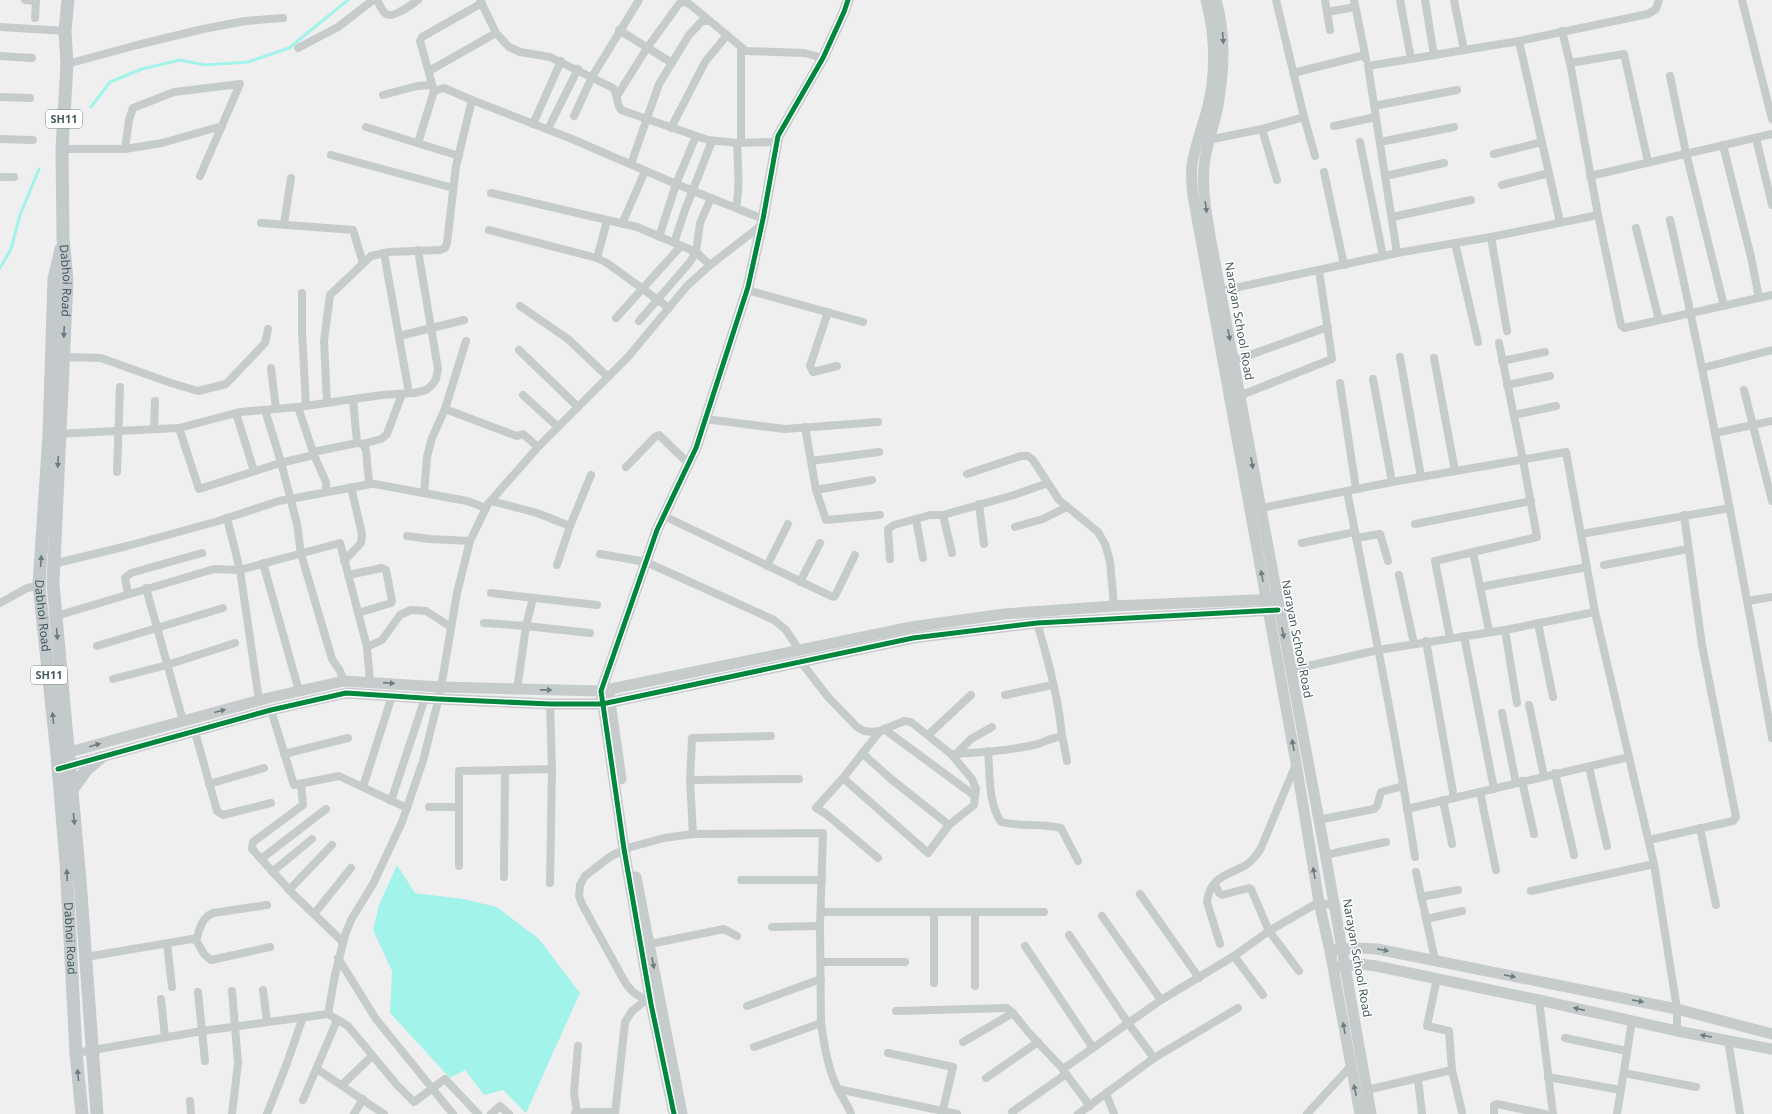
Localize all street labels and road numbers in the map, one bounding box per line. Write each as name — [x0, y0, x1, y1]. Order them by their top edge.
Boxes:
road number: SH11 — [46, 110, 82, 128]
street label: Dabhoi Road — [56, 243, 76, 317]
street label: Narayan School Road — [1221, 260, 1258, 381]
street label: Narayan School Road — [1278, 578, 1317, 699]
street label: Dabhoi Road — [31, 579, 55, 653]
road number: SH11 — [31, 666, 67, 684]
street label: Narayan School Road — [1339, 897, 1376, 1018]
street label: Dabhoi Road — [60, 902, 81, 975]

